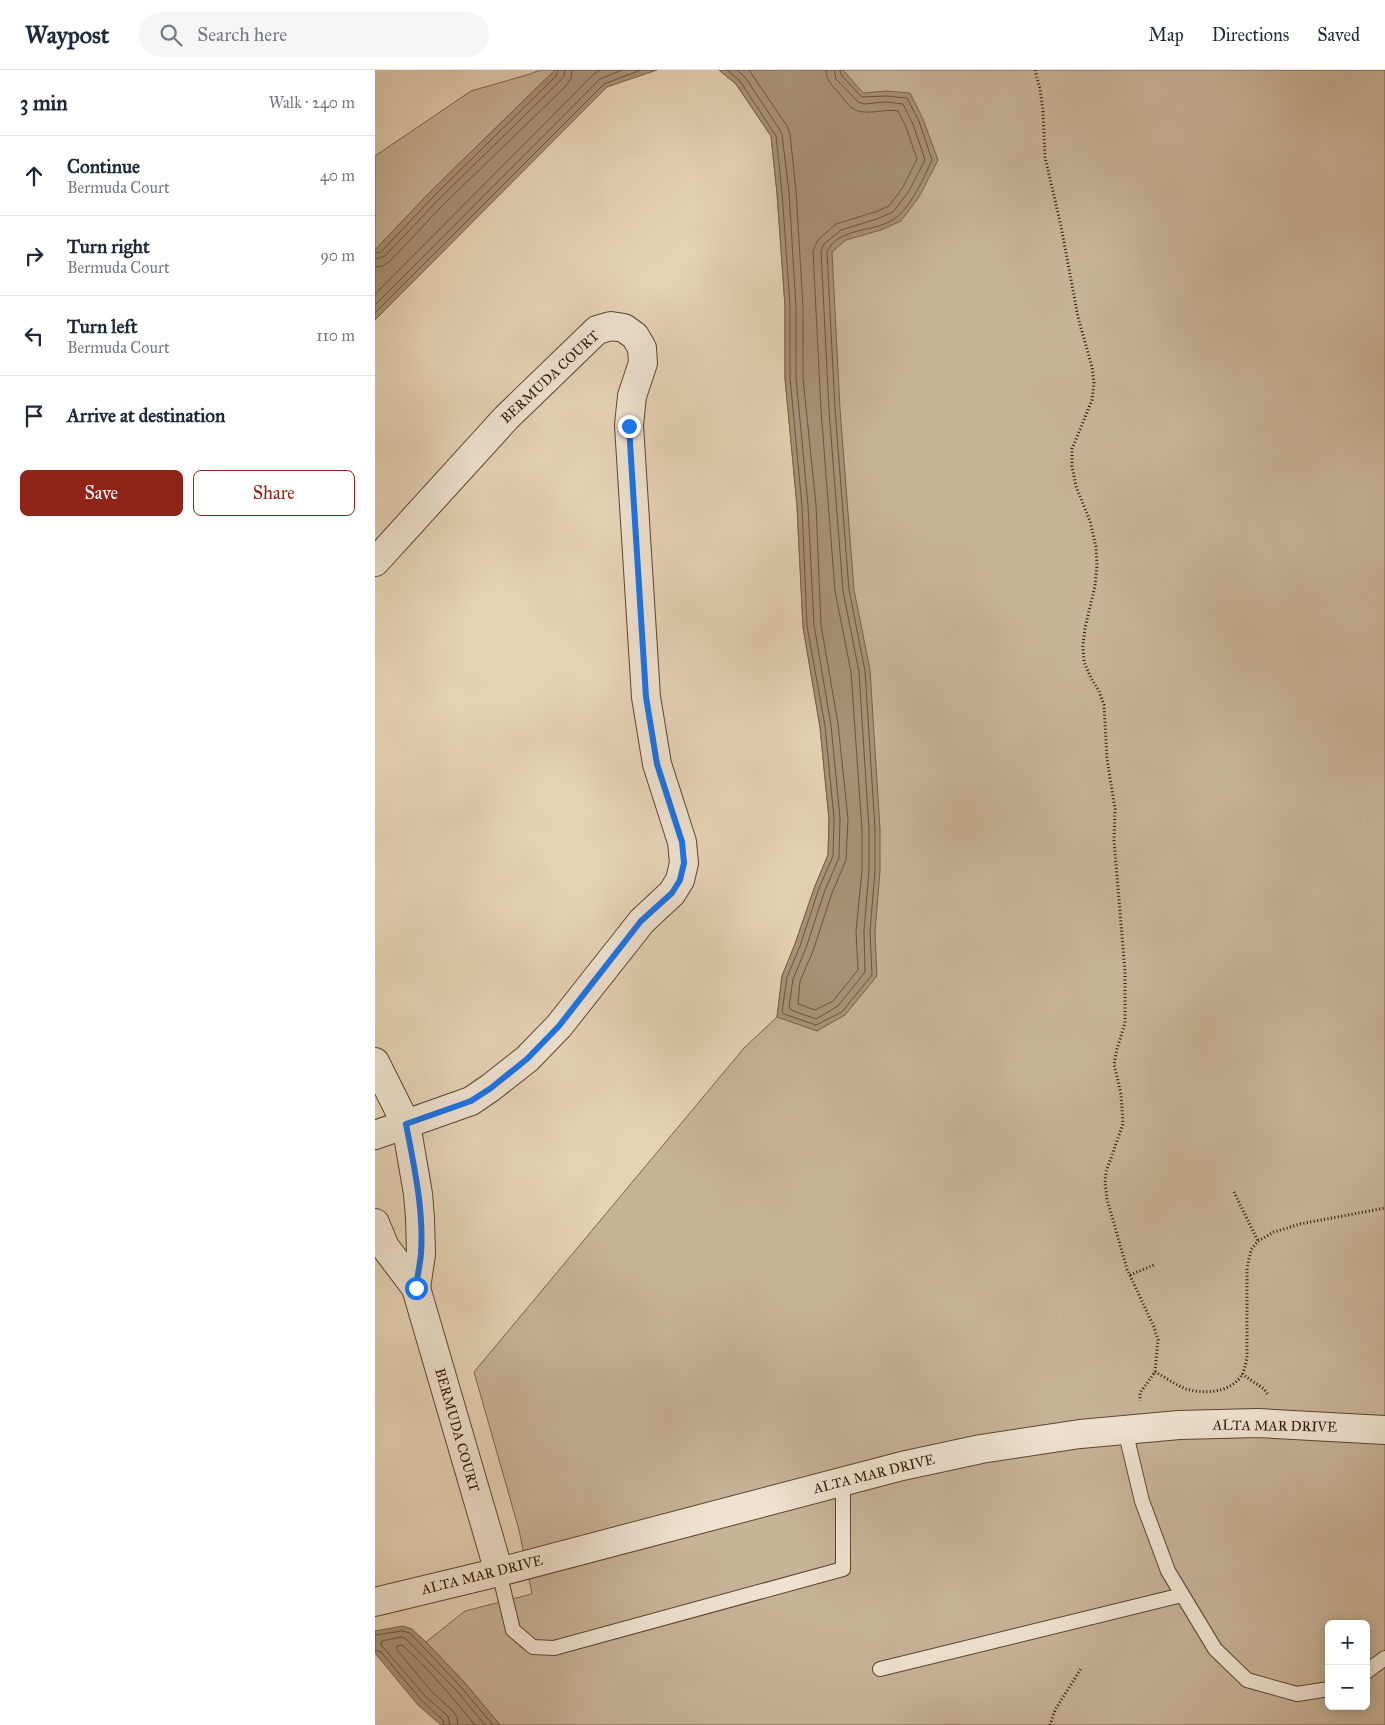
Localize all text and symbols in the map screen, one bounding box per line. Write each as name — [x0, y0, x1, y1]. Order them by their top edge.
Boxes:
search box — [139, 12, 489, 57]
text: Waypost — [25, 20, 109, 50]
icon: search — [157, 21, 185, 49]
text: Search here — [197, 23, 287, 46]
text: Map — [1148, 24, 1184, 46]
text: Directions — [1212, 24, 1289, 46]
text: Saved — [1317, 24, 1360, 46]
text: 3 min — [20, 90, 68, 116]
text: Walk · 240 m — [269, 93, 355, 112]
text: Continue — [67, 155, 140, 178]
icon: ahead — [20, 162, 48, 190]
text: 40 m — [320, 166, 355, 185]
text: Bermuda Court — [67, 178, 170, 197]
text: Turn right — [67, 235, 150, 258]
icon: right — [20, 242, 48, 270]
text: 90 m — [320, 246, 355, 265]
text: Bermuda Court — [67, 258, 170, 277]
text: Turn left — [67, 315, 137, 338]
icon: left — [20, 322, 48, 350]
text: 110 m — [316, 326, 355, 345]
street label: BERMUDA COURT — [497, 327, 603, 427]
text: Bermuda Court — [67, 338, 170, 357]
icon: arrive — [20, 402, 48, 430]
text: Arrive at destination — [67, 404, 225, 427]
route end — [618, 415, 641, 438]
button: Save — [20, 470, 183, 516]
button: Share — [193, 470, 355, 516]
route start — [405, 1277, 428, 1300]
street label: BERMUDA COURT — [431, 1366, 483, 1494]
street label: ALTA MAR DRIVE — [1212, 1416, 1337, 1436]
street label: ALTA MAR DRIVE — [811, 1451, 936, 1498]
street label: ALTA MAR DRIVE — [419, 1552, 544, 1599]
map controls — [1325, 1620, 1370, 1710]
button: + — [1325, 1620, 1370, 1665]
button: − — [1325, 1665, 1370, 1710]

